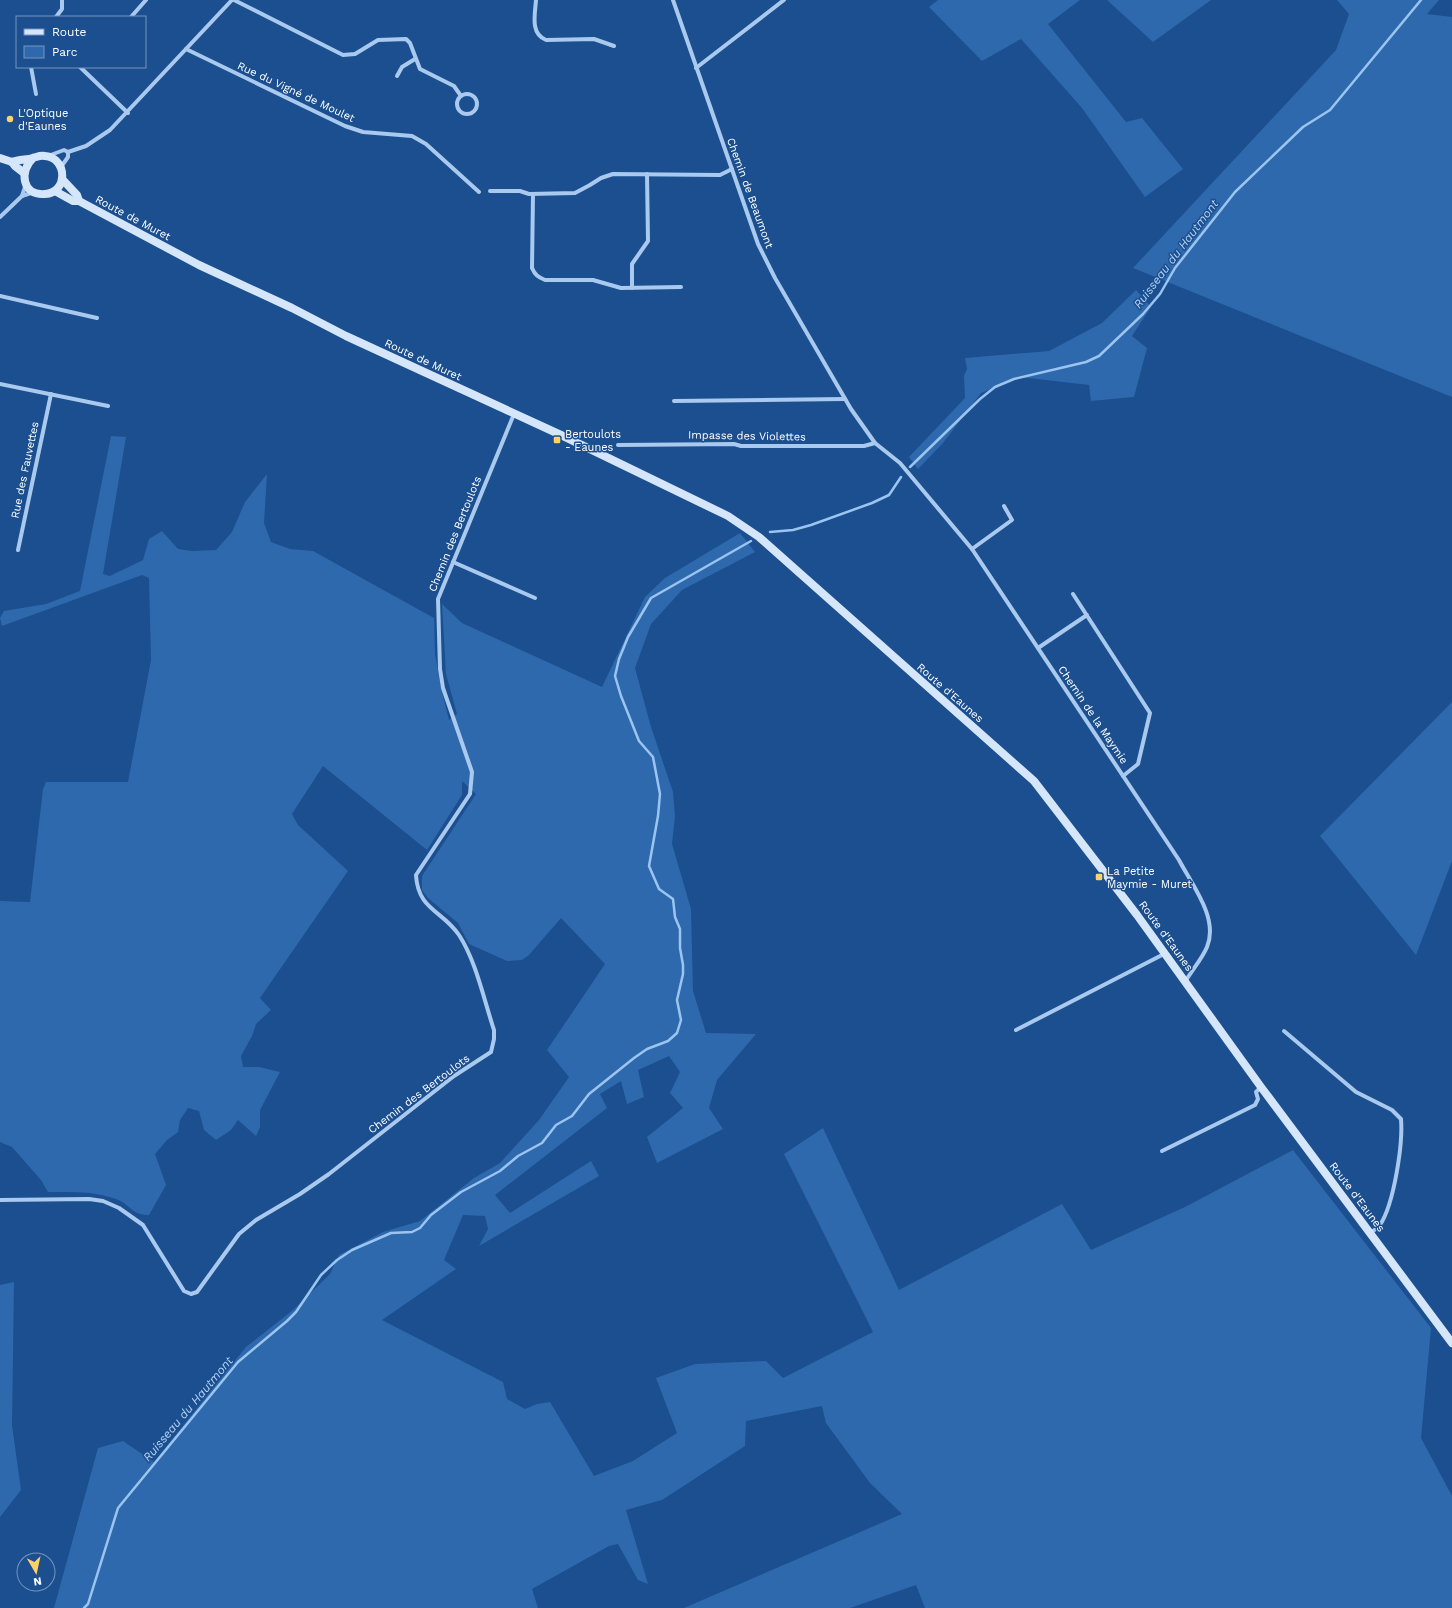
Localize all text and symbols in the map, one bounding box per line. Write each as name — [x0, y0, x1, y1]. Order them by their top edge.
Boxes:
legend — [16, 16, 146, 68]
text: Route — [52, 25, 86, 39]
text: Parc — [52, 45, 78, 59]
street label: Rue du Vigné de Moulet — [235, 59, 357, 125]
place label: L'Optique d'Eaunes — [18, 107, 68, 133]
marker: L'Optique d'Eaunes — [5, 114, 15, 124]
street label: Chemin de Beaumont — [724, 136, 776, 250]
street label: Route de Muret — [93, 193, 173, 244]
water label: Ruisseau du Hautmont — [1131, 197, 1221, 311]
street label: Route de Muret — [382, 336, 464, 384]
street label: Rue des Fauvettes — [8, 420, 42, 520]
place label: Bertoulots - Eaunes — [565, 428, 621, 454]
street label: Impasse des Violettes — [688, 428, 806, 444]
marker: Bertoulots - Eaunes — [552, 435, 562, 445]
street label: Chemin des Bertoulots — [426, 474, 484, 594]
street label: Route d'Eaunes — [914, 661, 986, 725]
street label: Chemin de la Maymie — [1055, 664, 1131, 766]
place label: La Petite Maymie - Muret — [1107, 865, 1192, 891]
marker: La Petite Maymie - Muret — [1094, 872, 1104, 882]
street label: Route d'Eaunes — [1136, 898, 1196, 974]
street label: Chemin des Bertoulots — [366, 1052, 472, 1136]
street label: Route d'Eaunes — [1327, 1160, 1387, 1234]
water label: Ruisseau du Hautmont — [140, 1354, 236, 1464]
north arrow — [16, 1552, 56, 1592]
text: N — [32, 1574, 43, 1588]

